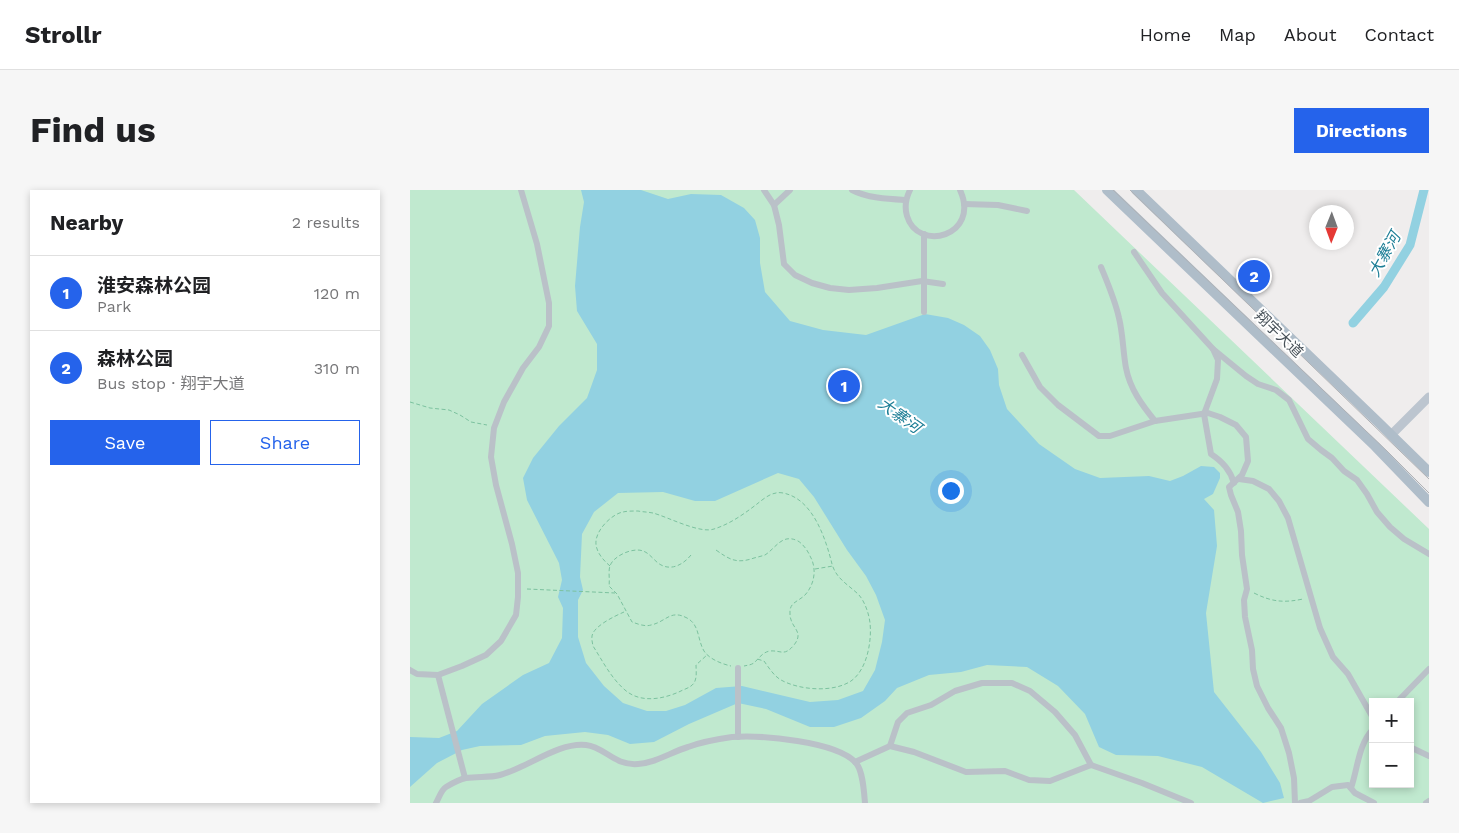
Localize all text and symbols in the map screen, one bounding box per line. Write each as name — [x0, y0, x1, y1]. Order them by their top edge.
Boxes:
text: Strollr — [25, 21, 102, 49]
text: Home — [1140, 24, 1191, 45]
text: Map — [1219, 24, 1256, 45]
text: About — [1284, 24, 1336, 45]
text: Contact — [1364, 24, 1434, 45]
button: Directions — [1294, 108, 1429, 153]
text: Find us — [30, 109, 156, 151]
north arrow — [1309, 205, 1354, 250]
text: Nearby — [50, 210, 123, 235]
text: 2 results — [292, 213, 360, 232]
water label: 大寨河 — [1364, 226, 1406, 280]
pin: 2 — [1238, 257, 1270, 295]
text: 淮安森林公园 — [97, 274, 211, 297]
text: 1 — [63, 284, 69, 303]
text: 120 m — [314, 284, 360, 303]
text: Park — [97, 297, 131, 316]
street label: 翔宇大道 — [1251, 307, 1307, 361]
text: 森林公园 — [97, 347, 173, 370]
text: 2 — [61, 359, 71, 378]
text: 310 m — [314, 359, 360, 378]
pin: 1 — [828, 367, 860, 405]
text: Bus stop · 翔宇大道 — [97, 374, 245, 393]
water label: 大寨河 — [875, 394, 927, 439]
button: Save — [50, 420, 200, 465]
button: Share — [210, 420, 360, 465]
your location — [938, 478, 964, 504]
map controls — [1369, 698, 1414, 788]
button: + — [1369, 698, 1414, 743]
button: − — [1369, 743, 1414, 788]

